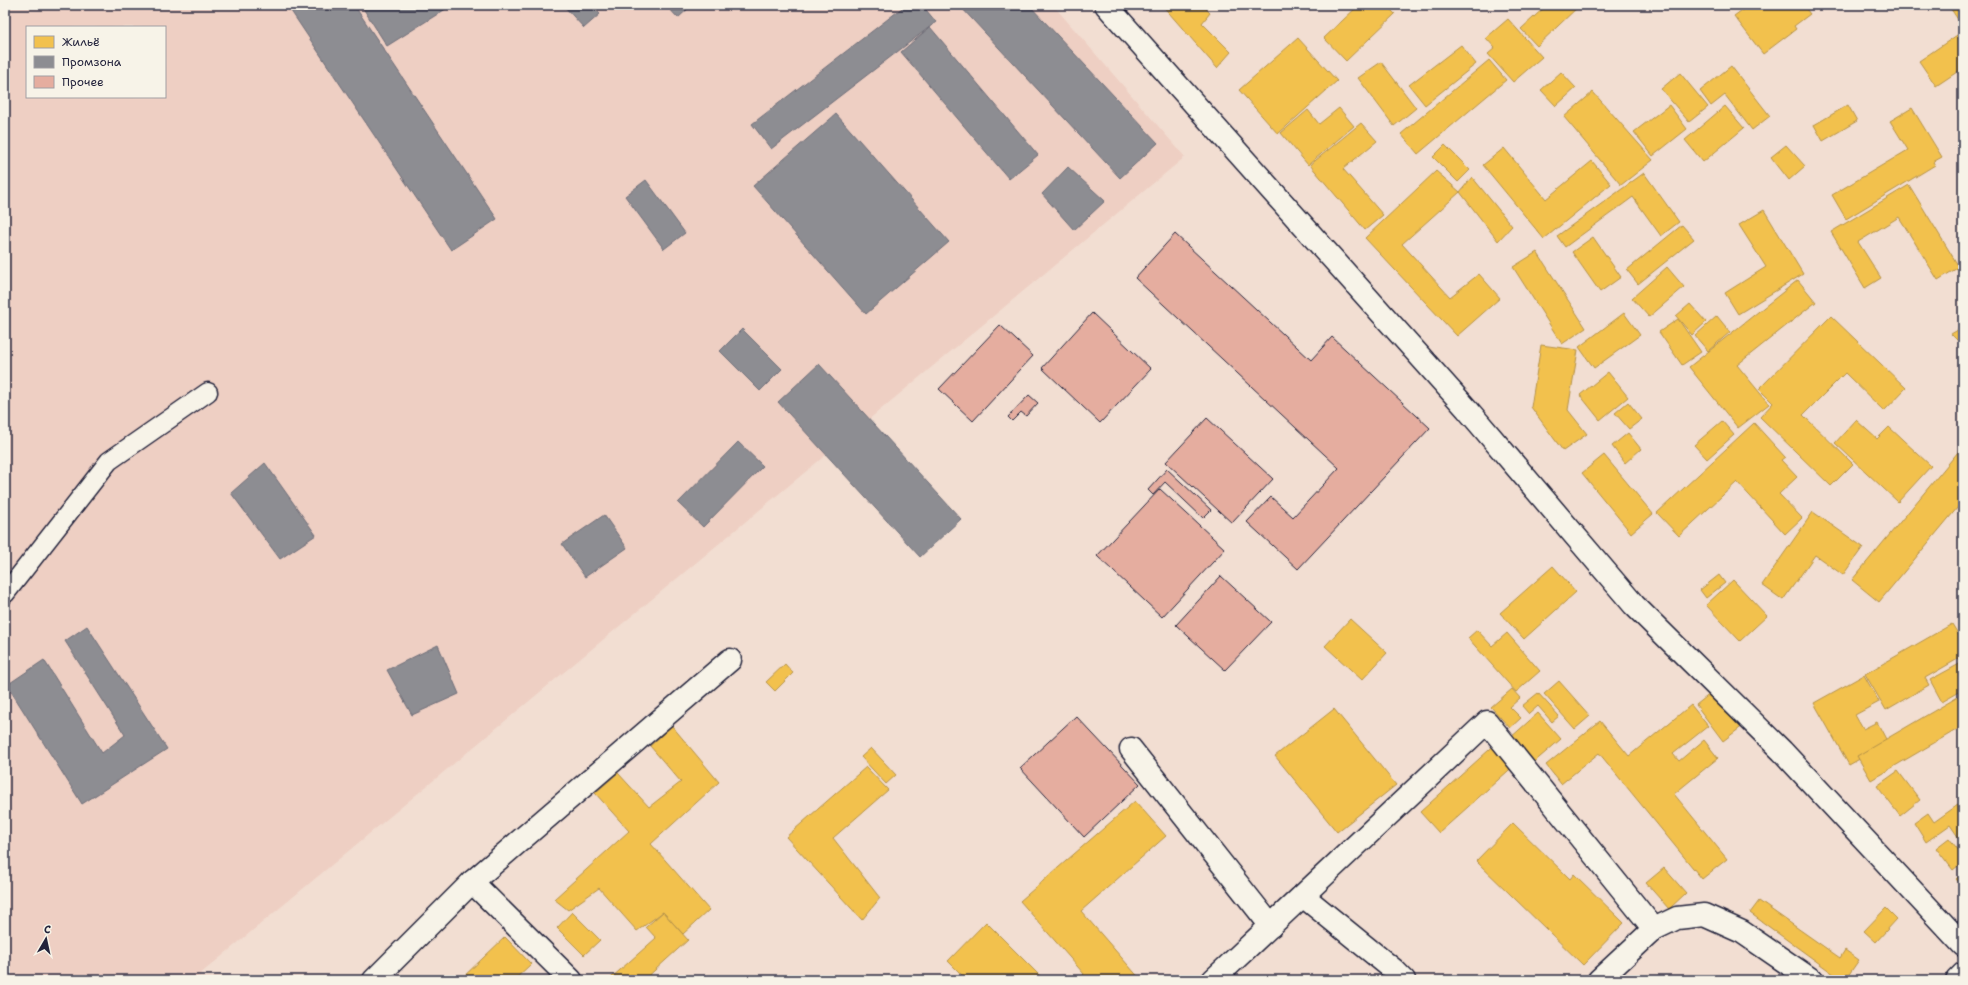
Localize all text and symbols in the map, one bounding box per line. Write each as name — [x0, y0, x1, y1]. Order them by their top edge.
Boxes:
legend — [26, 26, 166, 98]
text: Жильё — [62, 34, 100, 50]
text: Промзона — [62, 54, 122, 70]
text: Прочее — [62, 74, 104, 90]
north arrow — [26, 919, 66, 959]
text: С — [43, 922, 52, 938]

